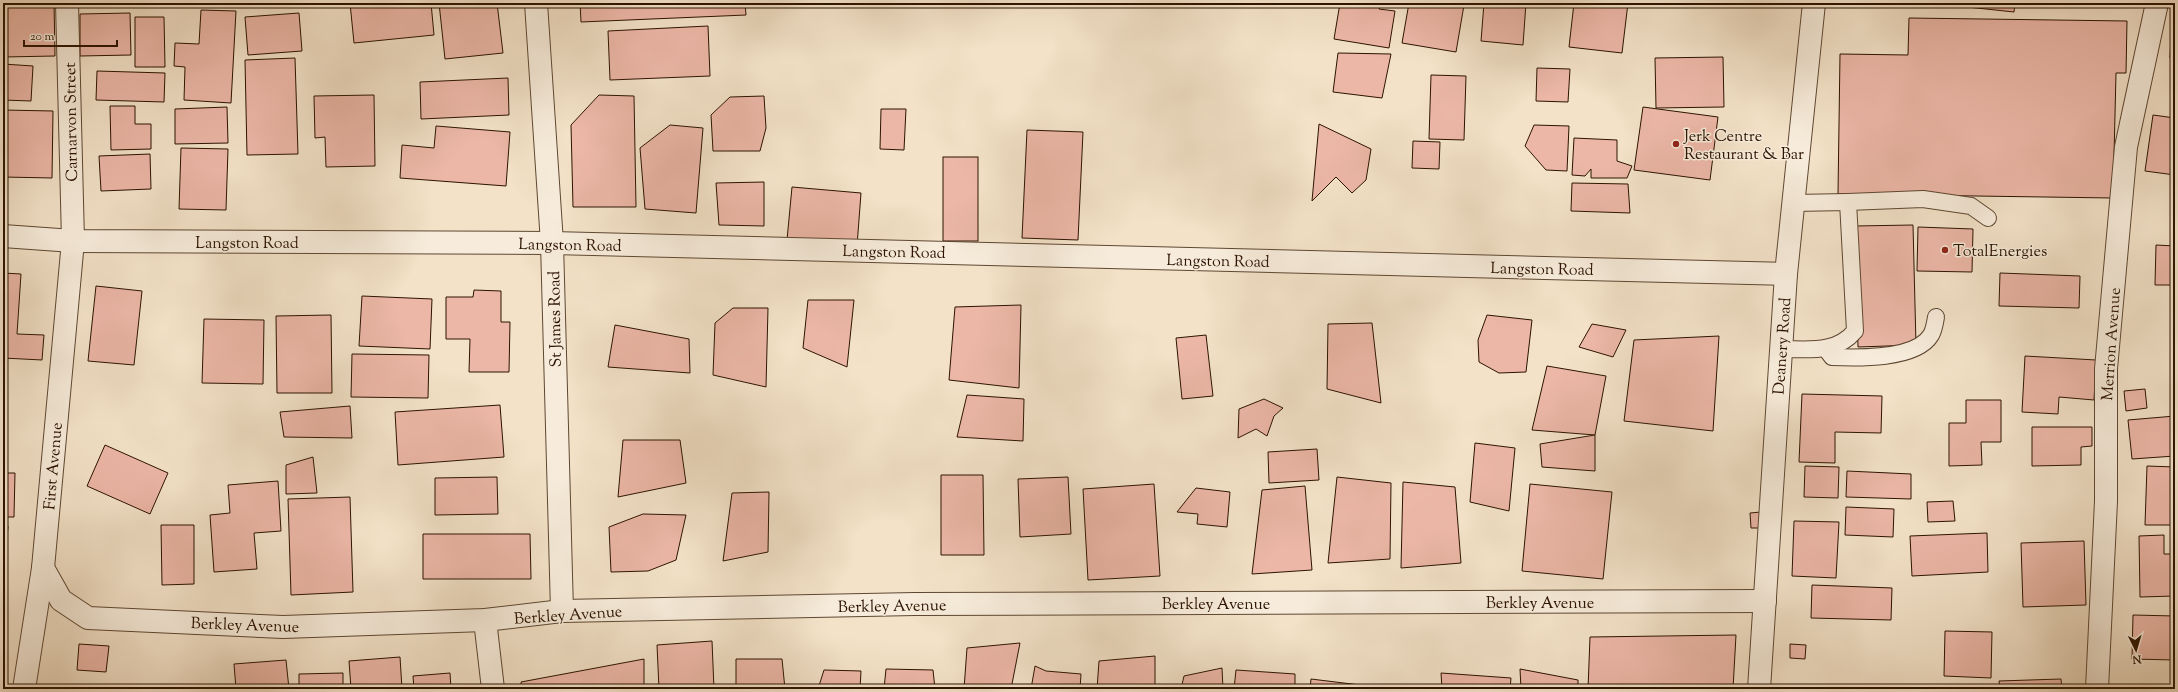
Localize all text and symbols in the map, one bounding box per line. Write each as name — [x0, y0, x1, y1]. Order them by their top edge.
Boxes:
scale bar — [24, 22, 117, 48]
text: 20 m — [30, 28, 55, 46]
street label: Carnarvon Street — [60, 62, 85, 182]
place label: Jerk Centre Restaurant & Bar — [1683, 126, 1804, 167]
marker: Jerk Centre Restaurant & Bar — [1671, 139, 1681, 149]
street label: Langston Road — [195, 233, 299, 256]
street label: Langston Road — [518, 234, 622, 259]
street label: Langston Road — [842, 241, 946, 266]
place label: TotalEnergies — [1953, 241, 2047, 264]
marker: TotalEnergies — [1940, 245, 1950, 255]
street label: Langston Road — [1166, 250, 1270, 275]
street label: Langston Road — [1490, 258, 1594, 283]
street label: St James Road — [544, 270, 569, 367]
street label: Merrion Avenue — [2097, 287, 2128, 402]
street label: Deanery Road — [1769, 297, 1798, 396]
street label: First Avenue — [39, 422, 70, 511]
street label: Berkley Avenue — [1486, 593, 1594, 616]
street label: Berkley Avenue — [1162, 594, 1270, 617]
street label: Berkley Avenue — [838, 595, 947, 620]
street label: Berkley Avenue — [513, 601, 623, 632]
street label: Berkley Avenue — [190, 613, 300, 640]
north arrow — [2116, 630, 2156, 670]
text: N — [2131, 651, 2143, 667]

